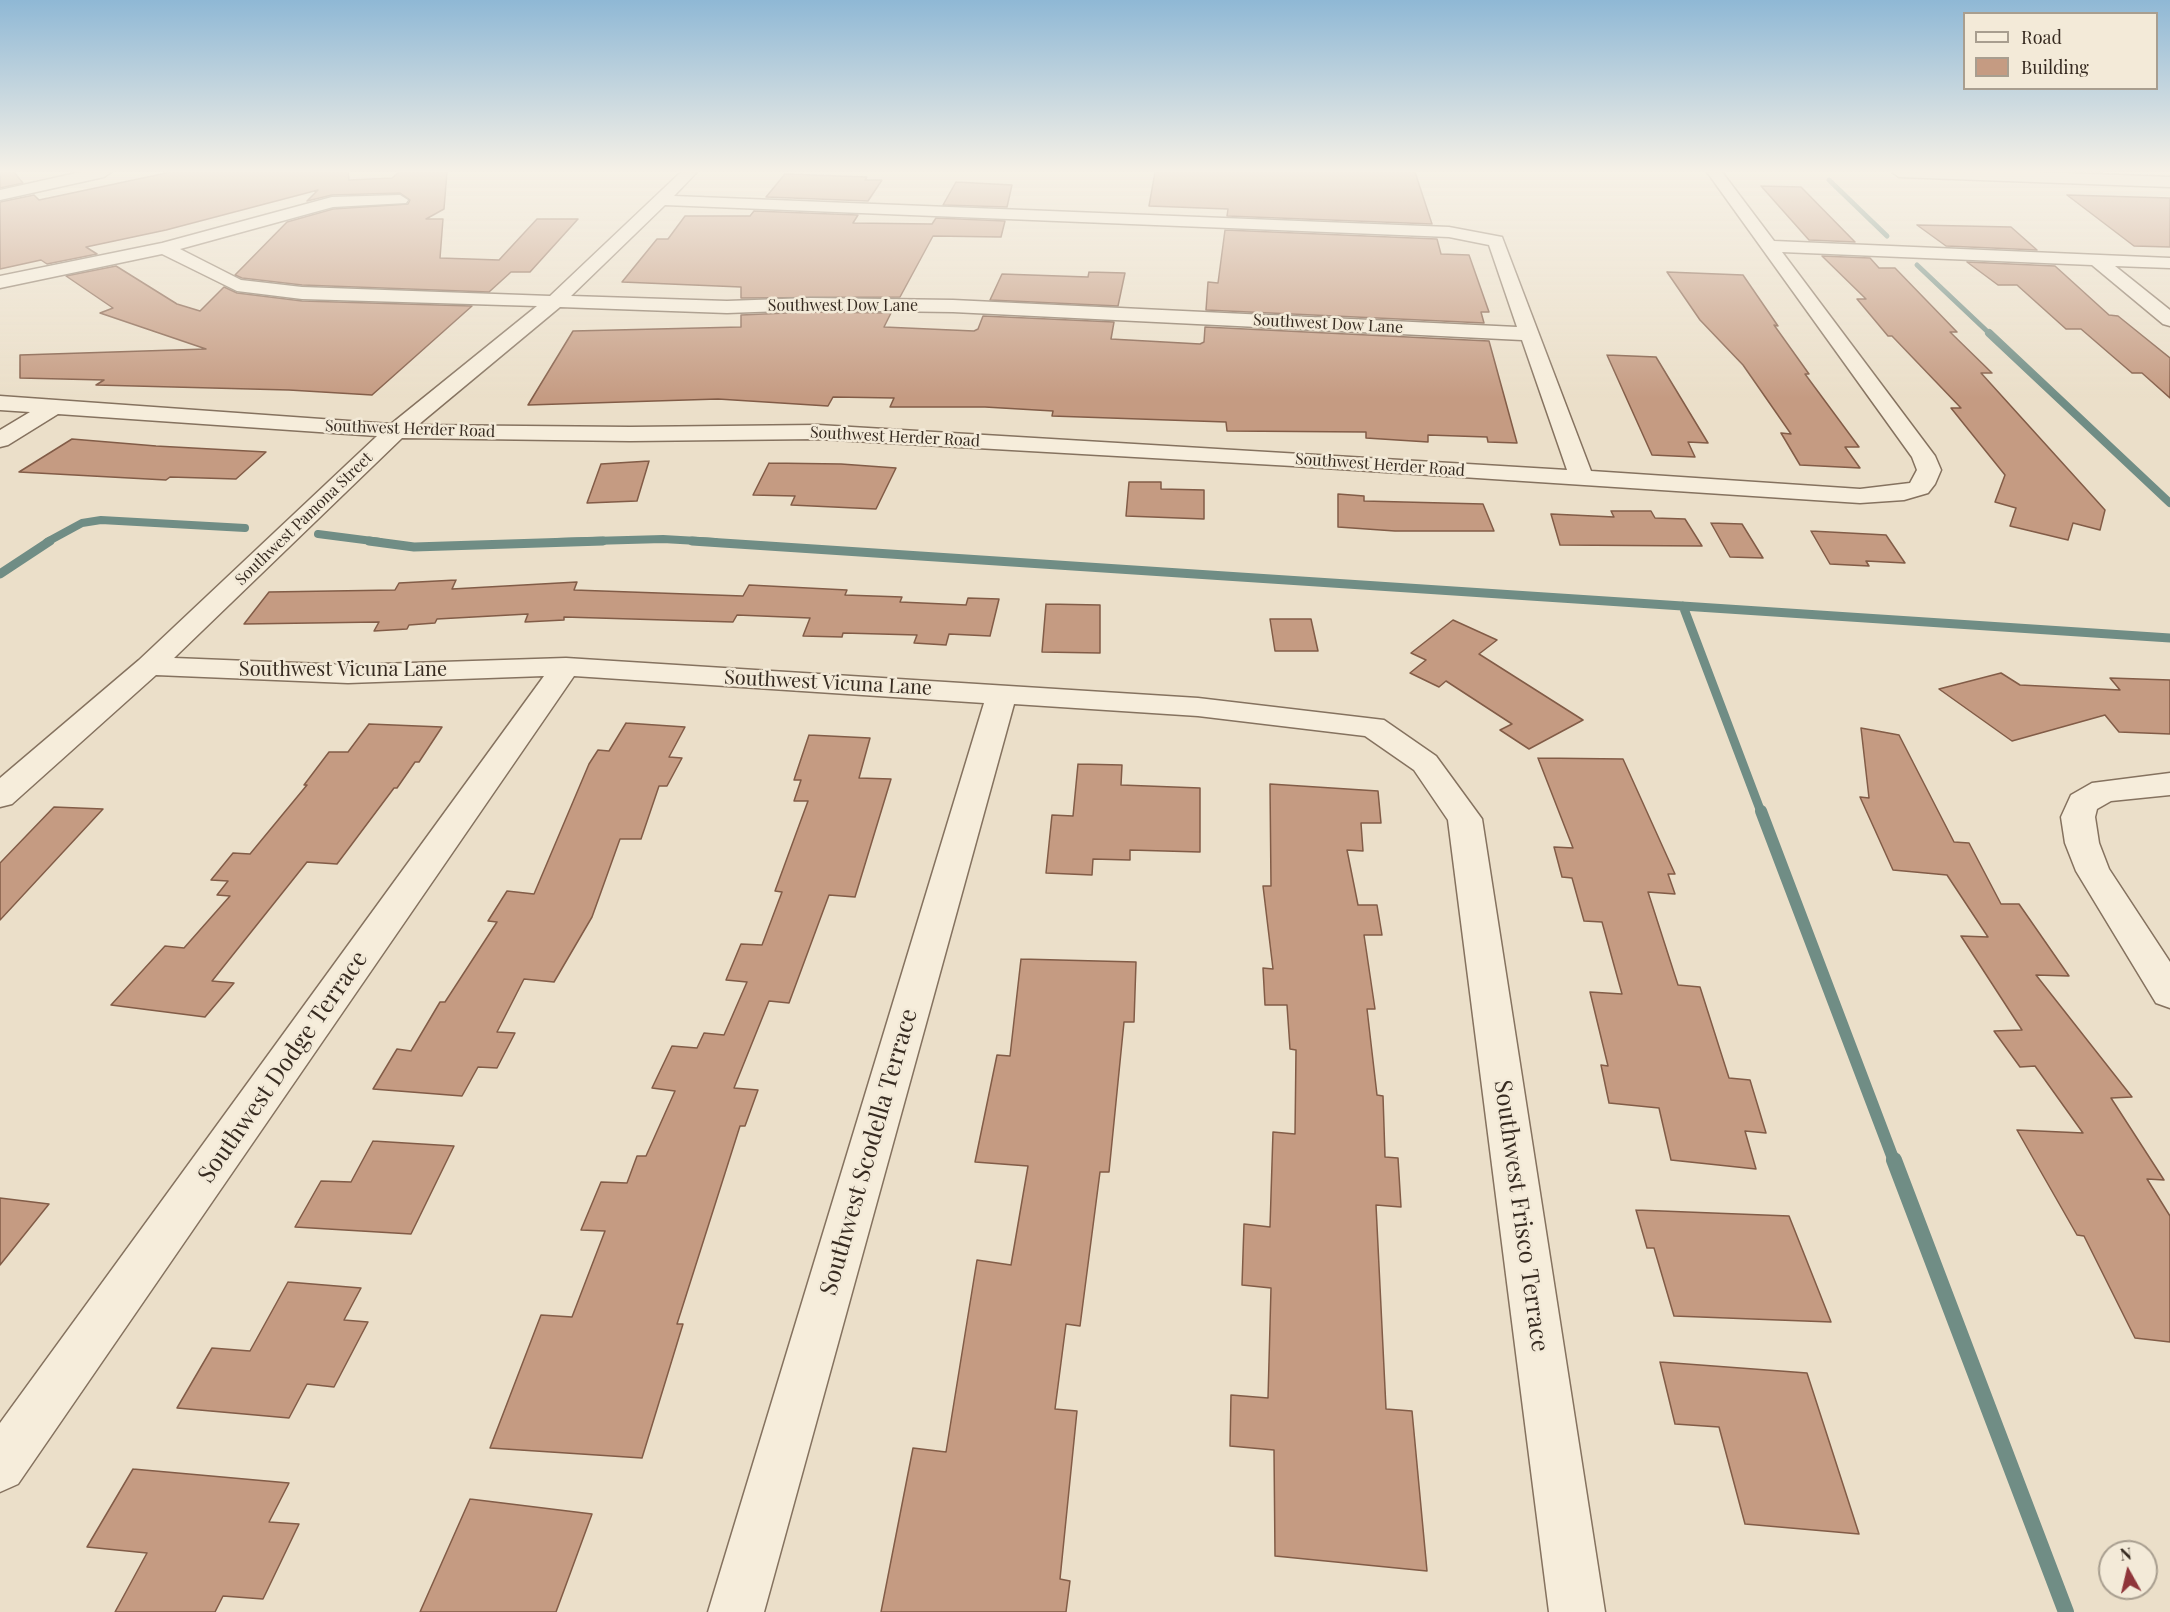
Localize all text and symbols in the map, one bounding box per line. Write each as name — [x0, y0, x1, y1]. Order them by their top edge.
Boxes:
legend — [1963, 12, 2158, 90]
text: Road — [2021, 25, 2062, 49]
text: Building — [2021, 55, 2089, 79]
street label: Southwest Dow Lane — [768, 296, 918, 316]
street label: Southwest Dow Lane — [1252, 310, 1404, 338]
street label: Southwest Herder Road — [325, 416, 495, 442]
street label: Southwest Herder Road — [809, 423, 981, 451]
street label: Southwest Pamona Street — [231, 448, 377, 590]
street label: Southwest Herder Road — [1294, 449, 1466, 481]
street label: Southwest Vicuna Lane — [239, 658, 447, 682]
street label: Southwest Vicuna Lane — [723, 666, 933, 700]
street label: Southwest Dodge Terrace — [192, 946, 374, 1188]
street label: Southwest Scodella Terrace — [814, 1005, 924, 1299]
street label: Southwest Frisco Terrace — [1488, 1078, 1554, 1354]
north arrow — [2098, 1540, 2158, 1600]
text: N — [2119, 1542, 2133, 1565]

